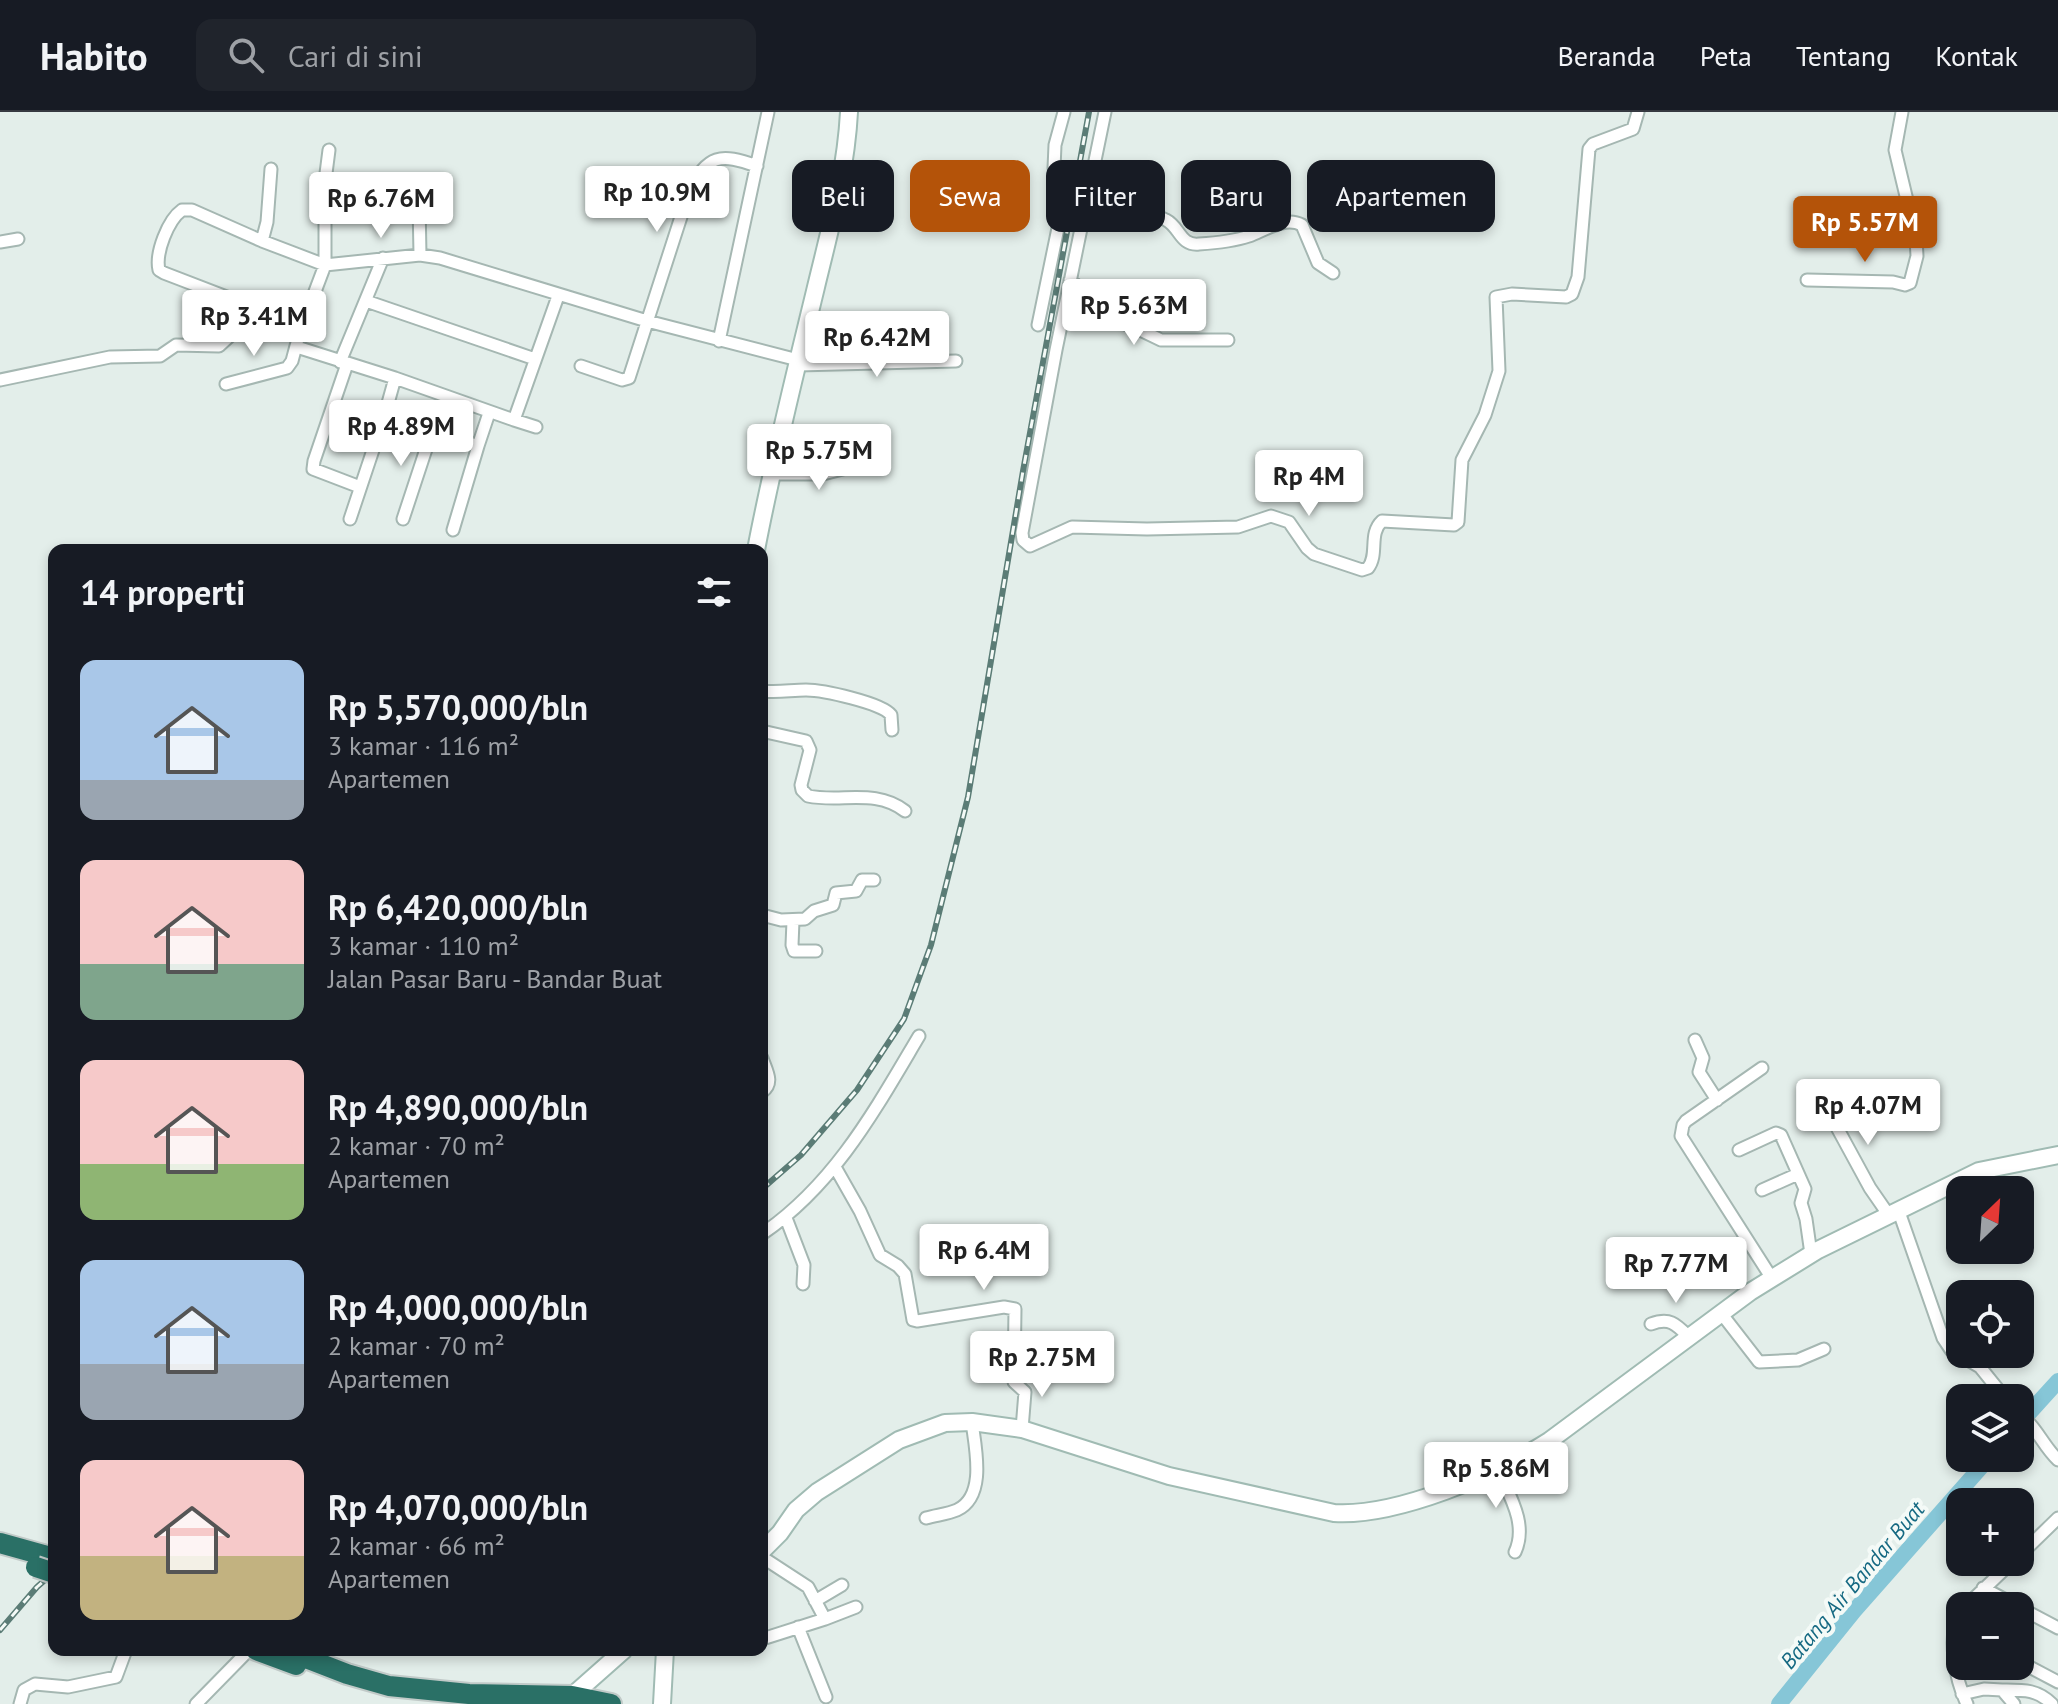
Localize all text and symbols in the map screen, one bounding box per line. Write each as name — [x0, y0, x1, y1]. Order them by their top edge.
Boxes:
search box — [196, 19, 756, 91]
text: Habito — [40, 31, 148, 80]
icon: search — [224, 33, 268, 77]
text: Cari di sini — [288, 36, 423, 75]
text: Beranda — [1557, 37, 1656, 74]
text: Peta — [1700, 37, 1752, 74]
text: Tentang — [1796, 37, 1891, 74]
text: Kontak — [1935, 37, 2018, 74]
chip: Beli — [792, 160, 894, 232]
chip: Sewa — [910, 160, 1030, 232]
chip: Filter — [1046, 160, 1165, 232]
chip: Baru — [1181, 160, 1291, 232]
chip: Apartemen — [1307, 160, 1495, 232]
pin: Rp 10.9M — [574, 166, 740, 234]
pin: Rp 6.76M — [298, 172, 464, 240]
text: Rp 10.9M — [603, 175, 711, 208]
text: Rp 6.76M — [327, 181, 435, 214]
pin: Rp 5.57M — [1782, 196, 1948, 264]
text: Rp 5.57M — [1811, 205, 1919, 238]
pin: Rp 5.63M — [1051, 279, 1217, 347]
text: Rp 5.63M — [1080, 288, 1188, 321]
pin: Rp 3.41M — [171, 290, 337, 358]
text: Rp 3.41M — [200, 299, 308, 332]
pin: Rp 6.42M — [794, 311, 960, 379]
text: Rp 6.42M — [823, 320, 931, 353]
pin: Rp 4.89M — [318, 400, 484, 468]
text: Rp 4.89M — [347, 409, 455, 442]
pin: Rp 5.75M — [736, 424, 902, 492]
text: Rp 5.75M — [765, 433, 873, 466]
pin: Rp 4M — [1253, 450, 1365, 518]
text: Rp 4M — [1273, 459, 1345, 492]
text: 14 properti — [80, 570, 245, 614]
icon: filters — [692, 570, 736, 614]
text: Rp 5,570,000/bln — [328, 685, 588, 729]
icon: home — [144, 692, 240, 788]
text: 3 kamar · 116 m² — [328, 729, 519, 762]
text: Apartemen — [328, 762, 450, 795]
text: Rp 6,420,000/bln — [328, 885, 588, 929]
icon: home — [144, 892, 240, 988]
text: 3 kamar · 110 m² — [328, 929, 519, 962]
text: Jalan Pasar Baru - Bandar Buat — [328, 962, 662, 995]
pin: Rp 4.07M — [1785, 1079, 1951, 1147]
text: Rp 4,890,000/bln — [328, 1085, 588, 1129]
text: Rp 4.07M — [1814, 1088, 1922, 1121]
icon: home — [144, 1092, 240, 1188]
text: 2 kamar · 70 m² — [328, 1129, 505, 1162]
text: Apartemen — [328, 1162, 450, 1195]
north arrow — [1946, 1176, 2034, 1264]
map controls — [1946, 1176, 2034, 1680]
pin: Rp 6.4M — [910, 1224, 1058, 1292]
text: Rp 6.4M — [938, 1233, 1030, 1266]
pin: Rp 7.77M — [1593, 1237, 1759, 1305]
text: Rp 7.77M — [1624, 1246, 1728, 1279]
button: locate — [1946, 1280, 2034, 1368]
text: Rp 4,000,000/bln — [328, 1285, 588, 1329]
icon: home — [144, 1292, 240, 1388]
text: 2 kamar · 70 m² — [328, 1329, 505, 1362]
pin: Rp 2.75M — [959, 1331, 1125, 1399]
text: Rp 2.75M — [988, 1340, 1096, 1373]
text: Apartemen — [328, 1362, 450, 1395]
button: layers — [1946, 1384, 2034, 1472]
pin: Rp 5.86M — [1413, 1442, 1579, 1510]
text: Rp 5.86M — [1442, 1451, 1550, 1484]
text: Rp 4,070,000/bln — [328, 1485, 588, 1529]
button: + — [1946, 1488, 2034, 1576]
icon: home — [144, 1492, 240, 1588]
water label: Batang Air Bandar Buat — [1774, 1495, 1931, 1674]
text: 2 kamar · 66 m² — [328, 1529, 505, 1562]
text: Apartemen — [328, 1562, 450, 1595]
button: − — [1946, 1592, 2034, 1680]

